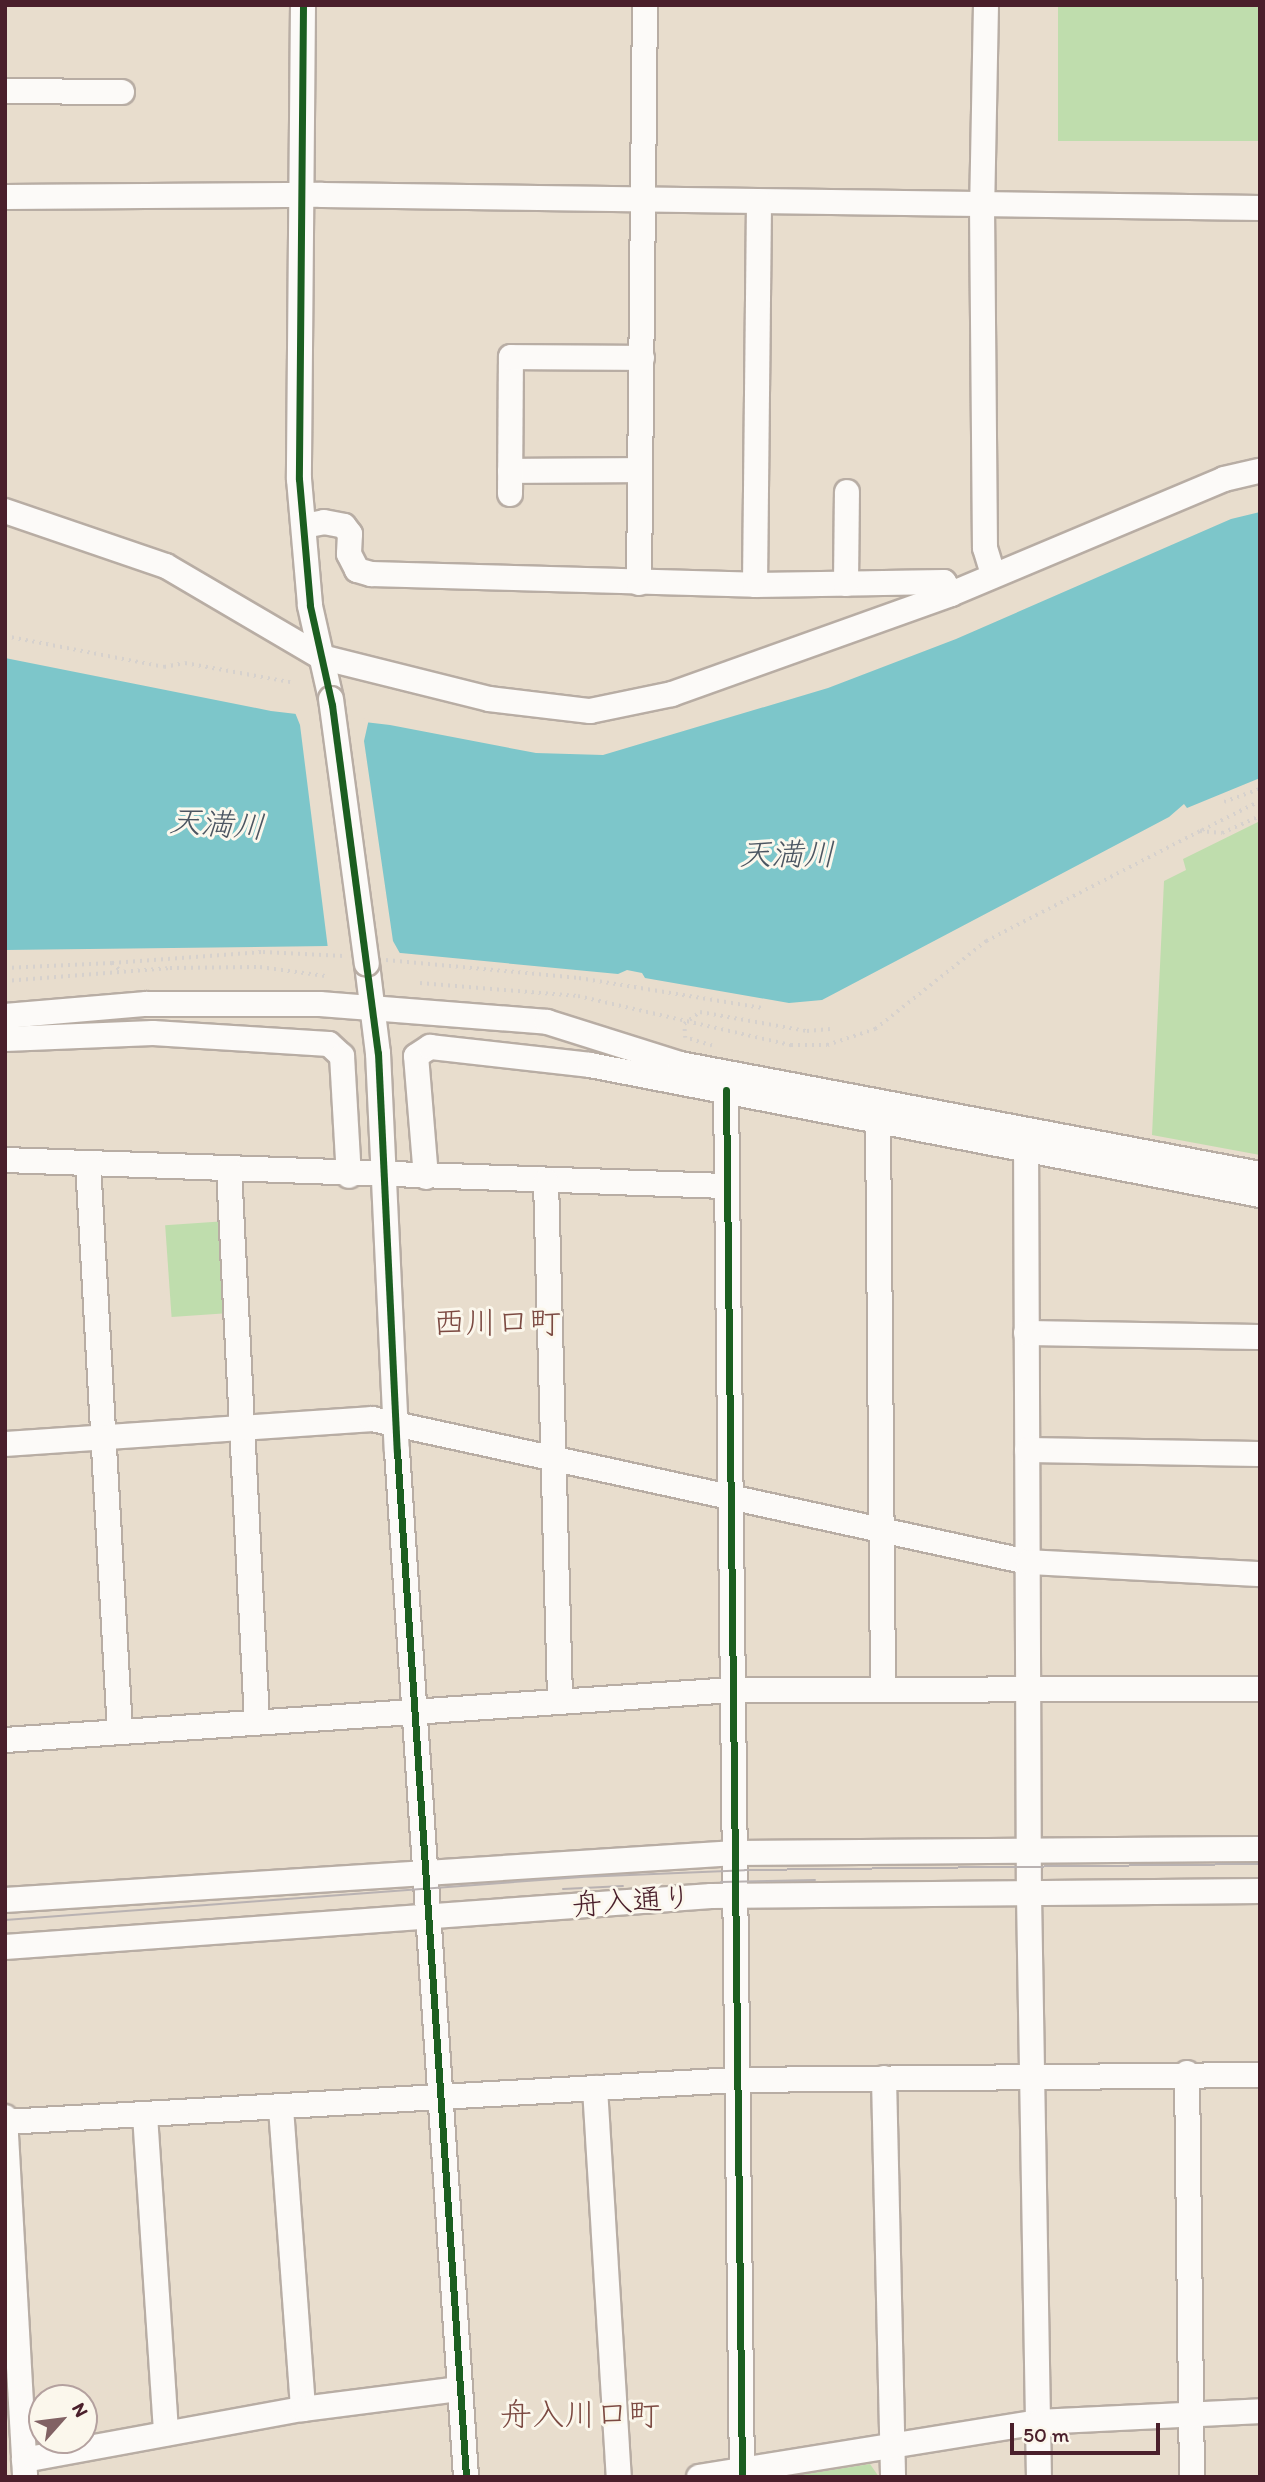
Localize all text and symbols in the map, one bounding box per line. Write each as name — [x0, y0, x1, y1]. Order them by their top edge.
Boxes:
water label: 天満川 — [168, 801, 266, 847]
water label: 天満川 — [739, 835, 835, 873]
district label: 西川口町 — [433, 1303, 561, 1341]
street label: 舟入通り — [571, 1879, 693, 1923]
north arrow — [28, 2384, 98, 2454]
district label: 舟入川口町 — [500, 2395, 660, 2433]
text: N — [67, 2399, 93, 2421]
scale bar — [1013, 2408, 1164, 2452]
text: 50 m — [1023, 2422, 1069, 2447]

